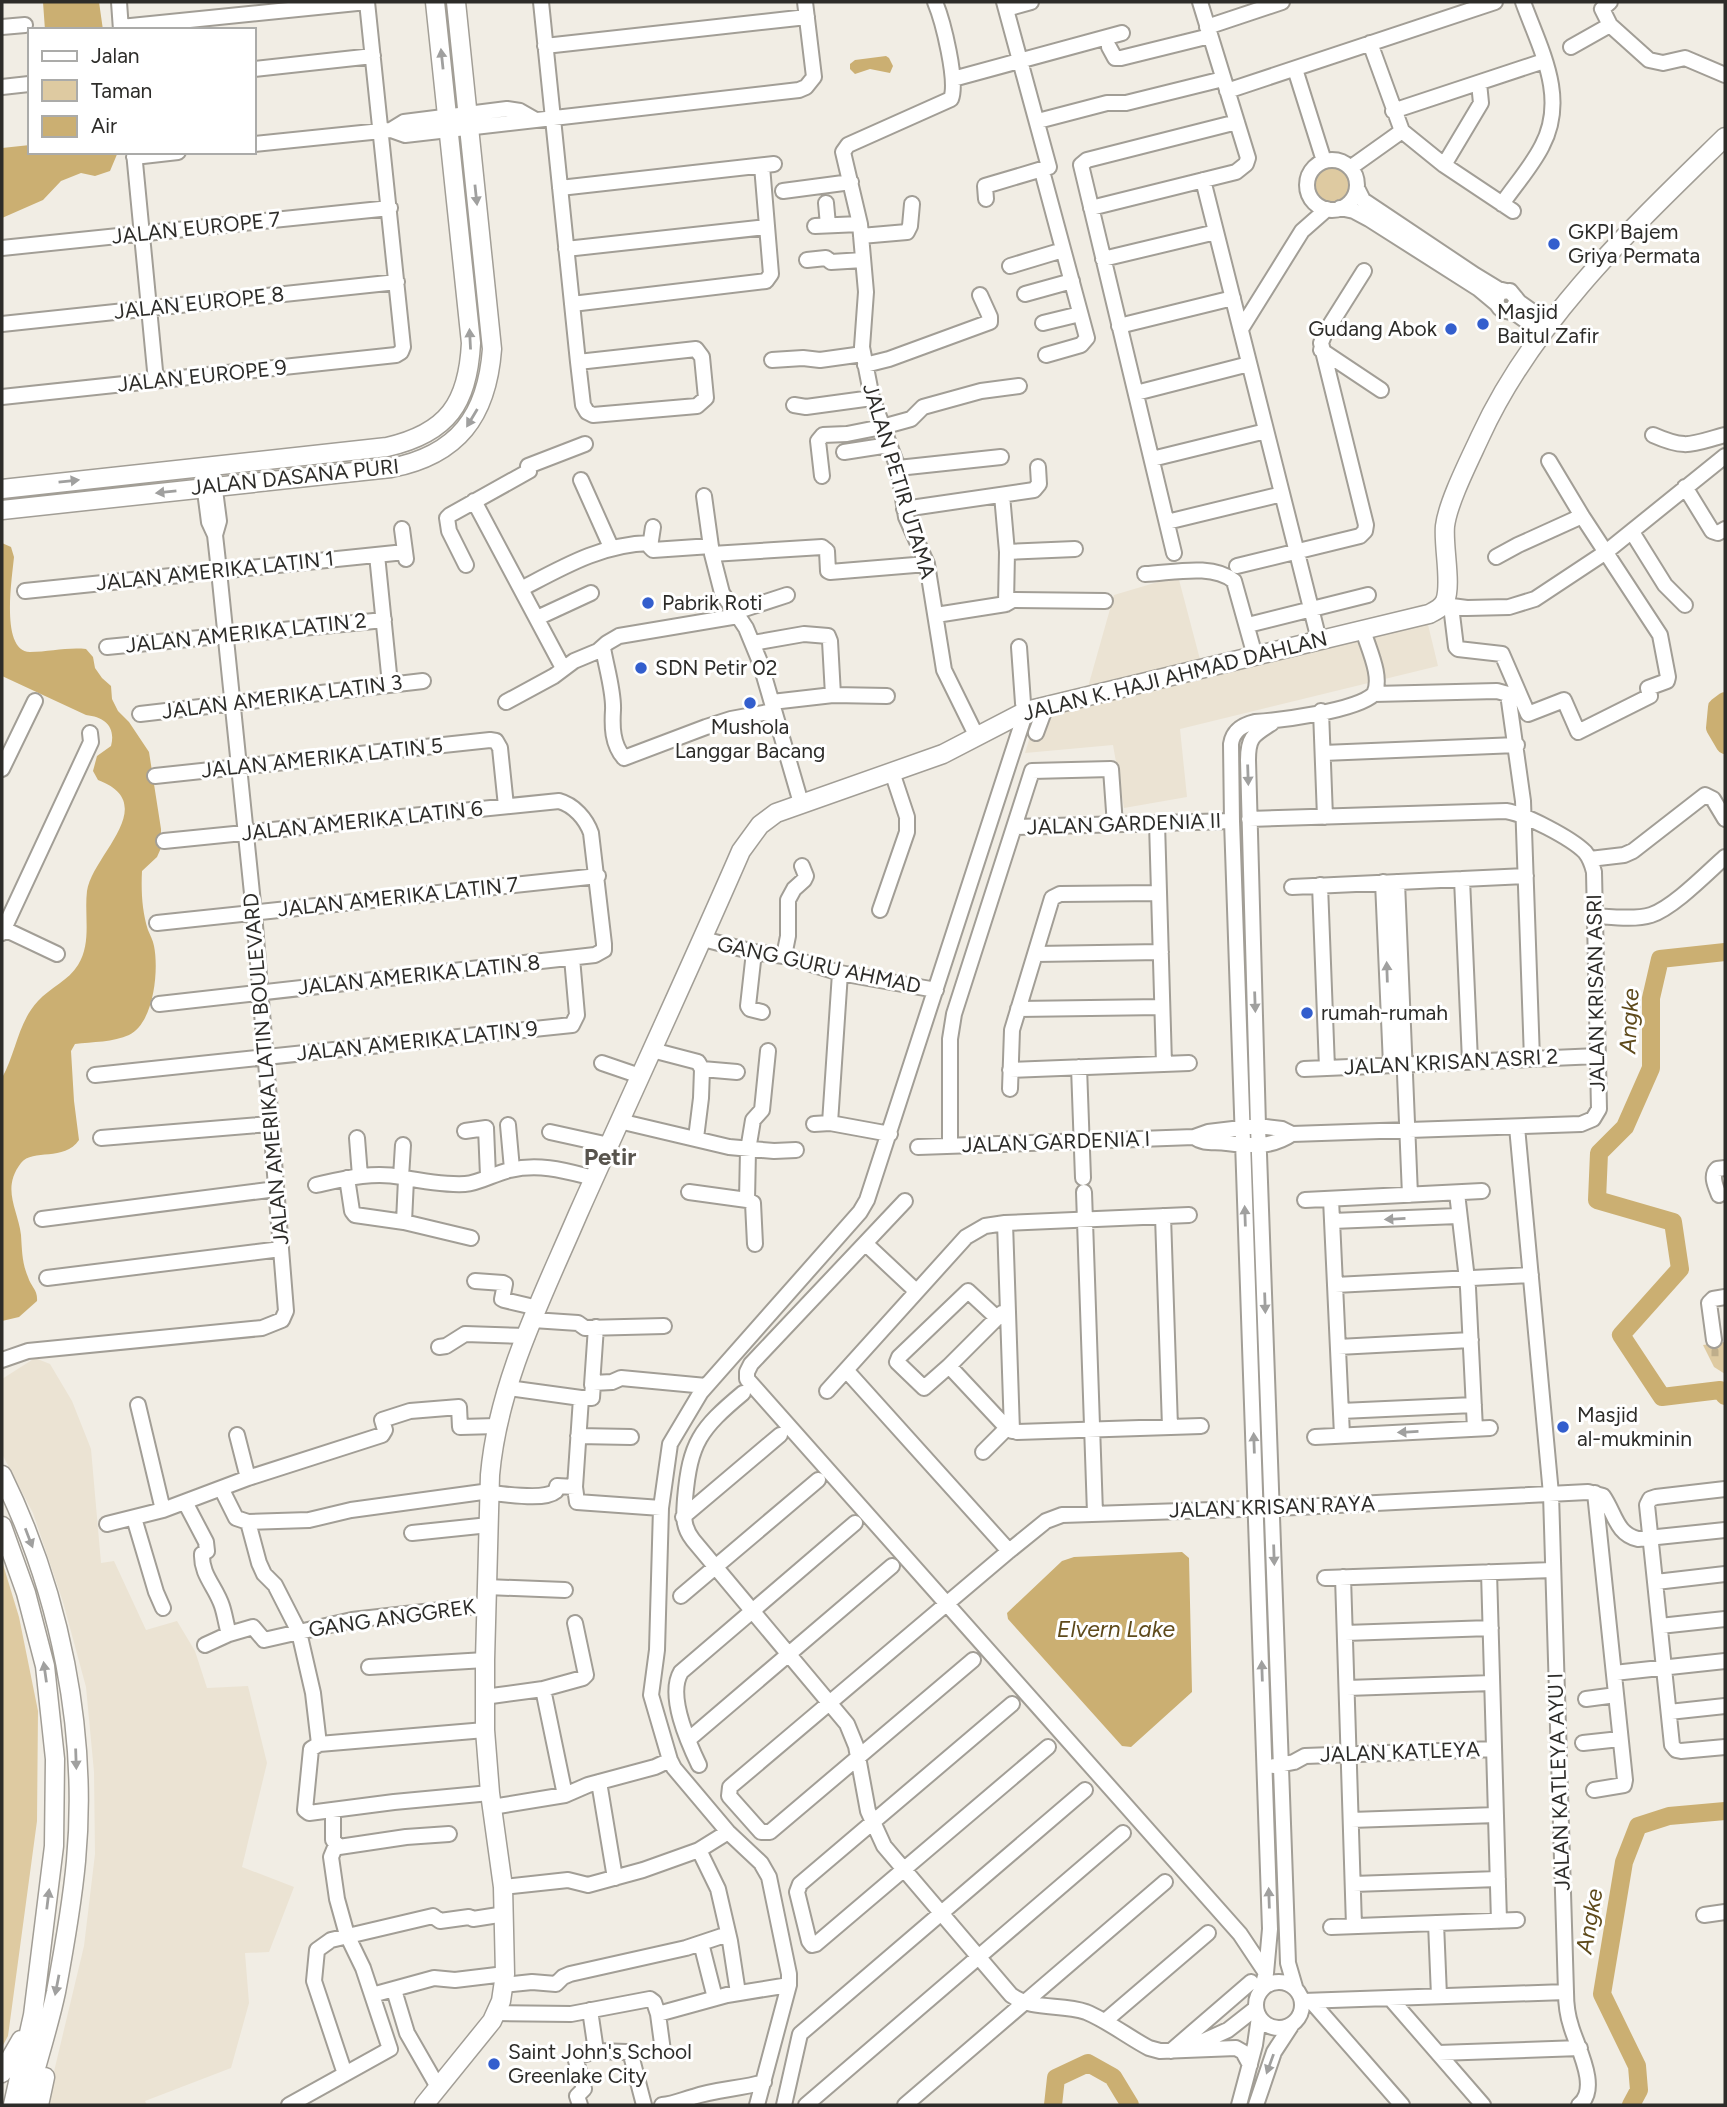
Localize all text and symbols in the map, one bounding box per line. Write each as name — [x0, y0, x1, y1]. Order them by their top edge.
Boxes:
legend — [28, 28, 256, 154]
text: Jalan — [91, 43, 140, 68]
one-way arrow — [436, 48, 447, 70]
text: Taman — [91, 78, 152, 103]
text: Air — [91, 113, 117, 138]
one-way arrow — [471, 184, 482, 206]
street label: JALAN EUROPE 7 — [110, 206, 281, 249]
place label: GKPI Bajem Griya Permata — [1568, 219, 1700, 268]
marker: GKPI Bajem Griya Permata — [1546, 236, 1562, 252]
street label: JALAN EUROPE 8 — [113, 281, 285, 324]
place label: Masjid Baitul Zafir — [1497, 299, 1599, 348]
place label: Gudang Abok — [1308, 316, 1438, 341]
marker: Masjid Baitul Zafir — [1475, 316, 1491, 332]
marker: Gudang Abok — [1443, 321, 1459, 337]
one-way arrow — [465, 328, 476, 350]
street label: JALAN EUROPE 9 — [116, 354, 288, 397]
street label: JALAN PETIR UTAMA — [858, 380, 941, 581]
one-way arrow — [466, 408, 479, 427]
street label: JALAN DASANA PURI — [190, 453, 400, 500]
one-way arrow — [59, 475, 81, 486]
one-way arrow — [155, 486, 177, 497]
street label: JALAN AMERIKA LATIN 1 — [95, 546, 335, 595]
place label: Pabrik Roti — [662, 590, 762, 615]
marker: Pabrik Roti — [640, 595, 656, 611]
street label: JALAN AMERIKA LATIN 2 — [124, 607, 368, 658]
street label: JALAN K. HAJI AHMAD DAHLAN — [1020, 626, 1330, 726]
place label: SDN Petir 02 — [655, 655, 778, 680]
marker: SDN Petir 02 — [633, 660, 649, 676]
street label: JALAN AMERIKA LATIN 3 — [160, 669, 404, 724]
marker: Mushola Langgar Bacang — [742, 695, 758, 711]
place label: Mushola Langgar Bacang — [675, 714, 825, 763]
street label: JALAN AMERIKA LATIN 5 — [200, 732, 444, 783]
one-way arrow — [1243, 764, 1254, 786]
street label: JALAN AMERIKA LATIN 6 — [240, 795, 484, 846]
street label: JALAN GARDENIA II — [1026, 808, 1222, 839]
street label: JALAN AMERIKA LATIN 7 — [276, 871, 520, 922]
street label: JALAN AMERIKA LATIN BOULEVARD — [238, 892, 293, 1246]
street label: JALAN KRISAN ASRI — [1581, 894, 1610, 1092]
street label: GANG GURU AHMAD — [715, 931, 923, 998]
street label: JALAN AMERIKA LATIN 8 — [297, 949, 541, 1000]
one-way arrow — [1382, 961, 1393, 983]
water label: Angke — [1613, 987, 1645, 1055]
one-way arrow — [1249, 991, 1260, 1013]
place label: rumah-rumah — [1321, 1000, 1448, 1025]
marker: rumah-rumah — [1299, 1005, 1315, 1021]
street label: JALAN AMERIKA LATIN 9 — [295, 1015, 539, 1066]
street label: JALAN KRISAN ASRI 2 — [1343, 1043, 1559, 1080]
street label: JALAN GARDENIA I — [961, 1126, 1151, 1157]
district label: Petir — [584, 1142, 636, 1171]
one-way arrow — [1239, 1205, 1250, 1227]
one-way arrow — [1384, 1213, 1406, 1224]
one-way arrow — [1259, 1292, 1270, 1314]
place label: Masjid al-mukminin — [1577, 1402, 1692, 1451]
marker: Masjid al-mukminin — [1555, 1419, 1571, 1435]
one-way arrow — [1397, 1427, 1419, 1438]
one-way arrow — [1248, 1432, 1259, 1454]
street label: JALAN KRISAN RAYA — [1169, 1490, 1375, 1523]
one-way arrow — [23, 1528, 34, 1549]
one-way arrow — [1268, 1544, 1279, 1566]
street label: GANG ANGGREK — [307, 1593, 477, 1642]
water label: Elvern Lake — [1057, 1615, 1176, 1643]
one-way arrow — [1257, 1659, 1268, 1681]
one-way arrow — [39, 1661, 50, 1683]
street label: JALAN KATLEYA AYU I — [1542, 1673, 1575, 1891]
street label: JALAN KATLEYA — [1319, 1736, 1480, 1767]
one-way arrow — [71, 1749, 82, 1771]
water label: Angke — [1569, 1886, 1609, 1957]
one-way arrow — [1264, 1887, 1275, 1909]
one-way arrow — [42, 1888, 53, 1910]
one-way arrow — [51, 1974, 62, 1996]
place label: Saint John's School Greenlake City — [508, 2039, 692, 2088]
one-way arrow — [1264, 2053, 1275, 2074]
marker: Saint John's School Greenlake City — [486, 2056, 502, 2072]

